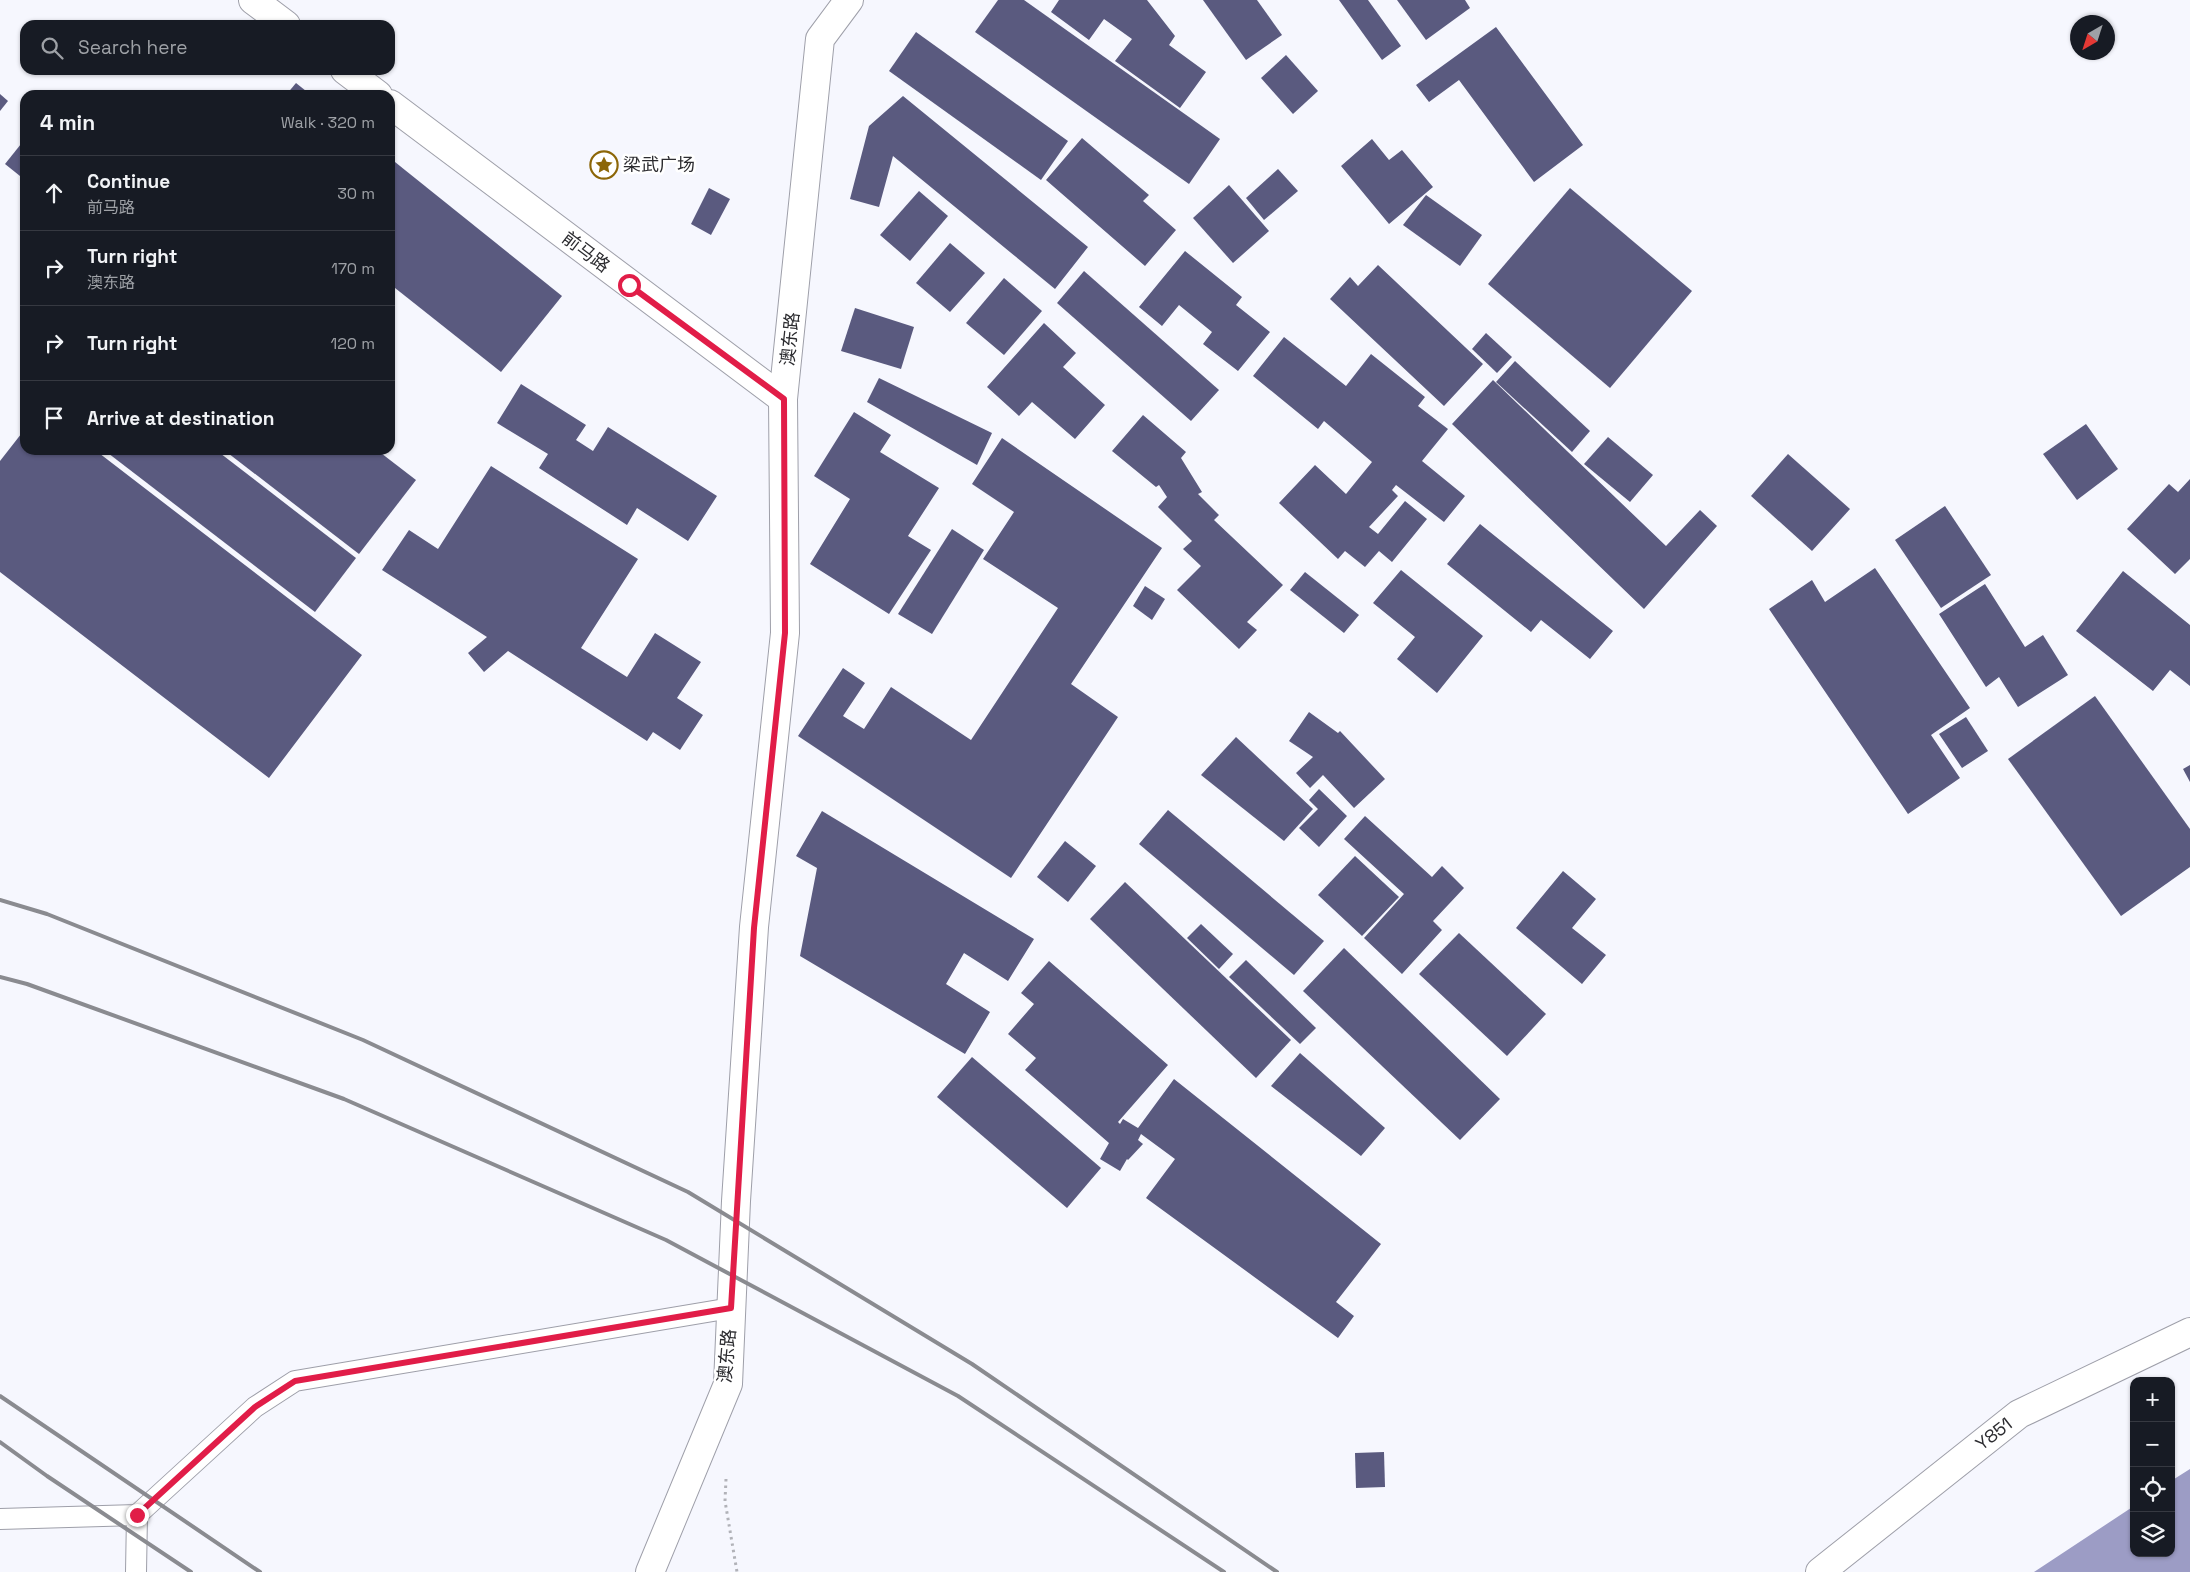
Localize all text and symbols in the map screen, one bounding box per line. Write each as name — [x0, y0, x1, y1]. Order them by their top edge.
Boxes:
north arrow — [2070, 15, 2115, 60]
search box — [20, 20, 395, 75]
icon: search — [38, 34, 66, 62]
text: Search here — [78, 35, 188, 60]
text: 4 min — [40, 109, 95, 136]
text: Walk · 320 m — [281, 112, 375, 133]
place icon: 梁武广场 — [589, 150, 619, 180]
place label: 梁武广场 — [623, 153, 695, 176]
text: Continue — [87, 169, 170, 194]
icon: ahead — [40, 179, 68, 207]
text: 30 m — [337, 183, 375, 204]
text: 前马路 — [87, 197, 135, 218]
street label: 前马路 — [558, 226, 615, 277]
text: Turn right — [87, 244, 177, 269]
icon: right — [40, 254, 68, 282]
text: 170 m — [331, 258, 375, 279]
text: 澳东路 — [87, 272, 135, 293]
route start — [618, 274, 641, 297]
street label: 澳东路 — [775, 311, 804, 367]
icon: right — [40, 329, 68, 357]
text: Turn right — [87, 331, 177, 356]
text: 120 m — [331, 333, 375, 354]
icon: arrive — [40, 404, 68, 432]
text: Arrive at destination — [87, 406, 275, 431]
street label: 澳东路 — [713, 1328, 740, 1384]
map controls — [2130, 1377, 2175, 1557]
button: + — [2130, 1377, 2175, 1422]
street label: Y851 — [1971, 1412, 2017, 1455]
button: − — [2130, 1422, 2175, 1467]
button: locate — [2130, 1467, 2175, 1512]
route end — [126, 1504, 149, 1527]
button: layers — [2130, 1512, 2175, 1557]

